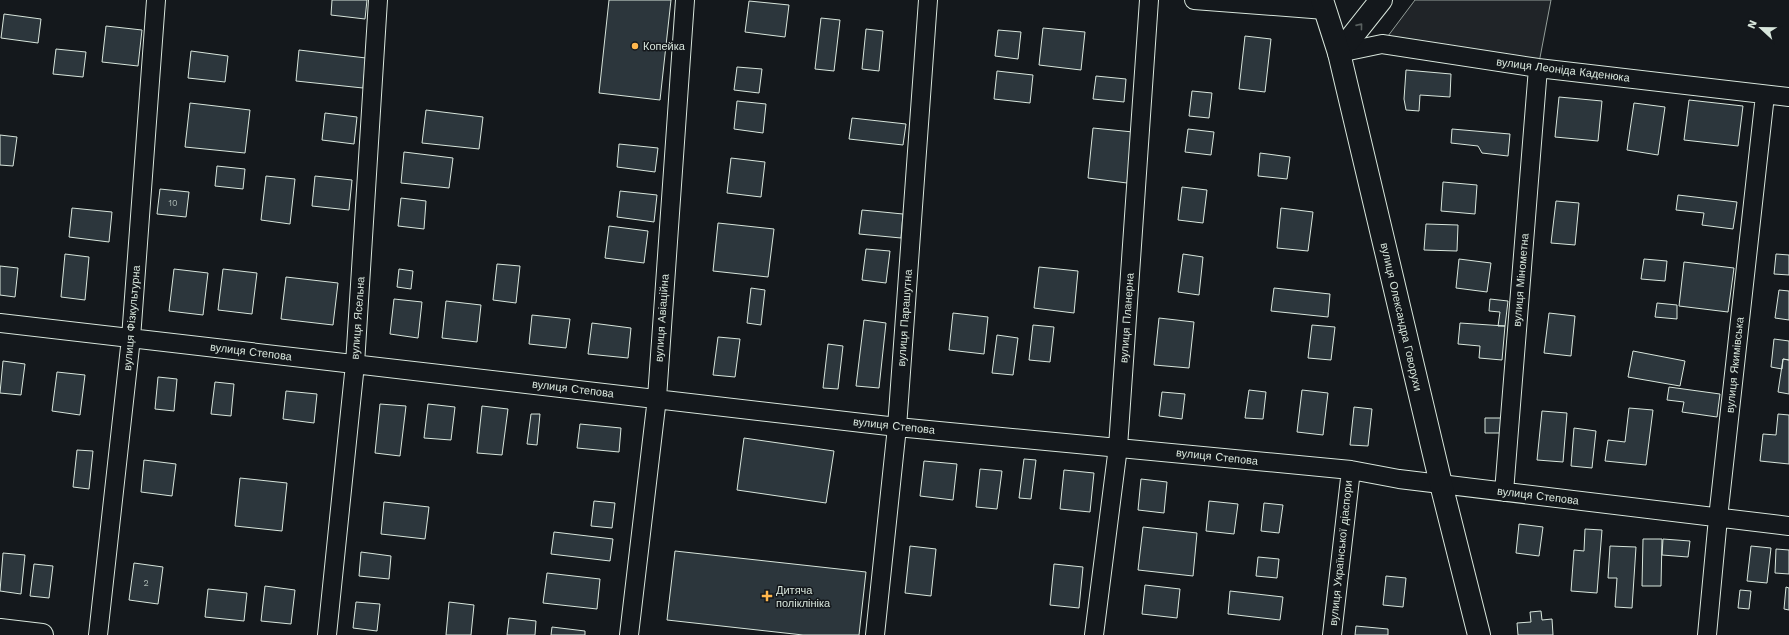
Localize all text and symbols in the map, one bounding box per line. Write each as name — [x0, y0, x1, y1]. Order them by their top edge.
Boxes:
north arrow — [1741, 8, 1781, 48]
text: N — [1745, 18, 1760, 31]
one-way arrow — [1355, 24, 1362, 31]
place label: Копейка — [643, 40, 686, 53]
marker: Копейка — [630, 41, 640, 51]
street label: вулиця Леоніда Каденюка — [1496, 55, 1631, 85]
house number: 10 — [168, 198, 178, 208]
street label: вулиця Мінометна — [1510, 232, 1532, 327]
street label: вулиця Олександра Говорухи — [1378, 242, 1424, 392]
street label: вулиця Фізкультурна — [121, 264, 143, 371]
street label: вулиця Парашутна — [895, 268, 915, 367]
street label: вулиця Планерна — [1117, 272, 1137, 364]
street label: вулиця Авіаційна — [652, 273, 672, 362]
street label: вулиця Ясельна — [349, 275, 367, 360]
street label: вулиця Якимівська — [1723, 315, 1747, 414]
street label: вулиця Степова — [209, 341, 294, 364]
street label: вулиця Степова — [531, 378, 616, 401]
street label: вулиця Степова — [852, 415, 936, 437]
street label: вулиця Степова — [1175, 446, 1259, 468]
street label: вулиця Української діаспори — [1327, 480, 1355, 626]
street label: вулиця Степова — [1496, 485, 1581, 508]
house number: 2 — [143, 578, 149, 588]
place label: Дитяча поліклініка — [776, 584, 831, 610]
marker: Дитяча поліклініка — [761, 590, 773, 602]

